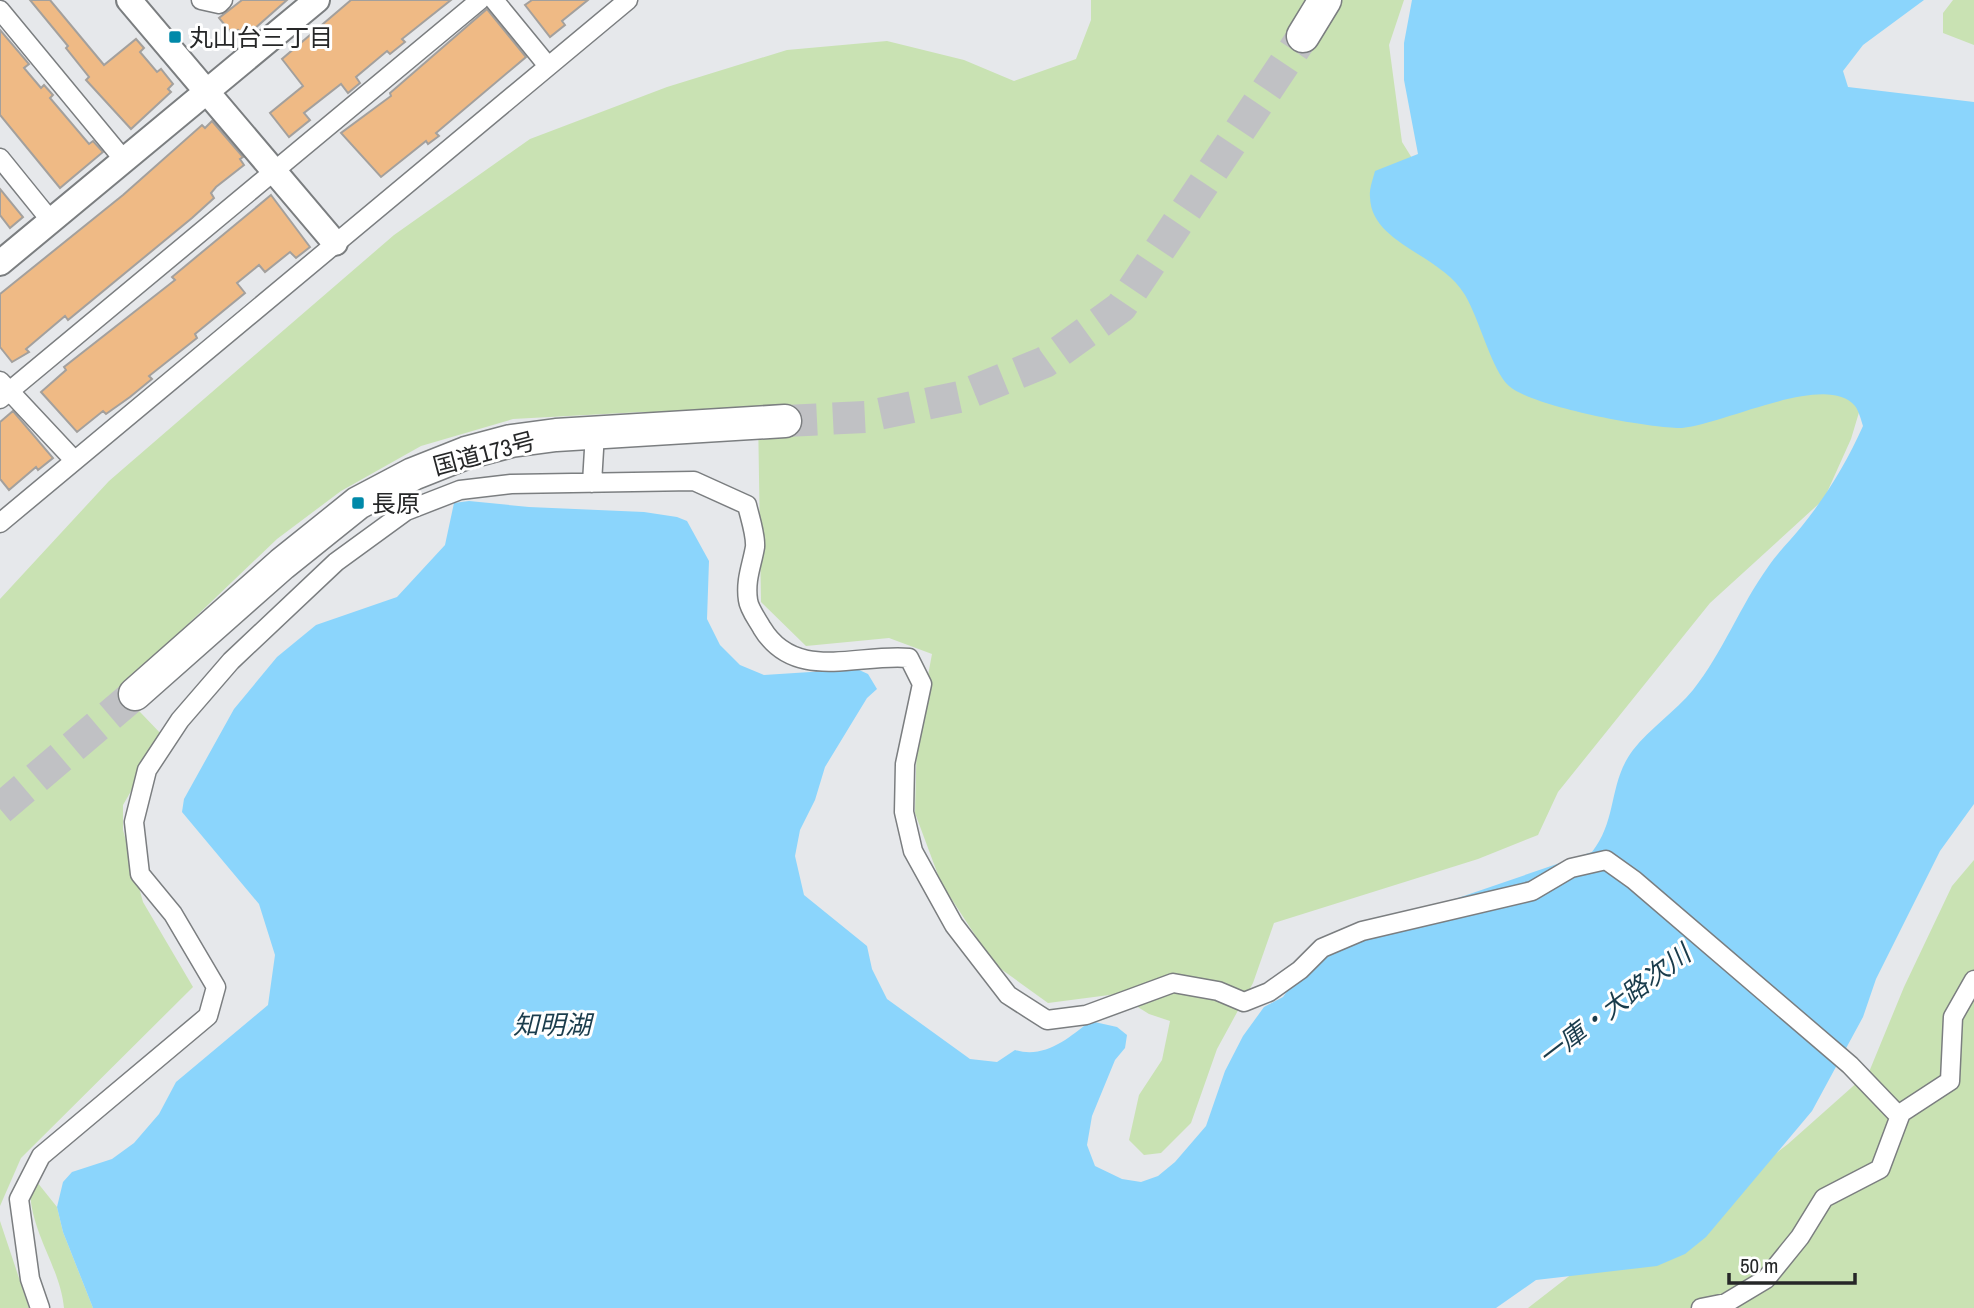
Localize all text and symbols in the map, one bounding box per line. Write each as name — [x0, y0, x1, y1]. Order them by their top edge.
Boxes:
place label: 丸山台三丁目 — [189, 21, 333, 53]
marker: 丸山台三丁目 — [167, 29, 183, 45]
street label: 国道173号 — [429, 424, 539, 482]
place label: 長原 — [372, 487, 420, 519]
marker: 長原 — [350, 495, 366, 511]
water label: 一庫・大路次川 — [1531, 934, 1700, 1074]
water label: 知明湖 — [513, 1007, 595, 1042]
scale bar — [1729, 1242, 1855, 1286]
text: 50 m — [1740, 1251, 1778, 1280]

